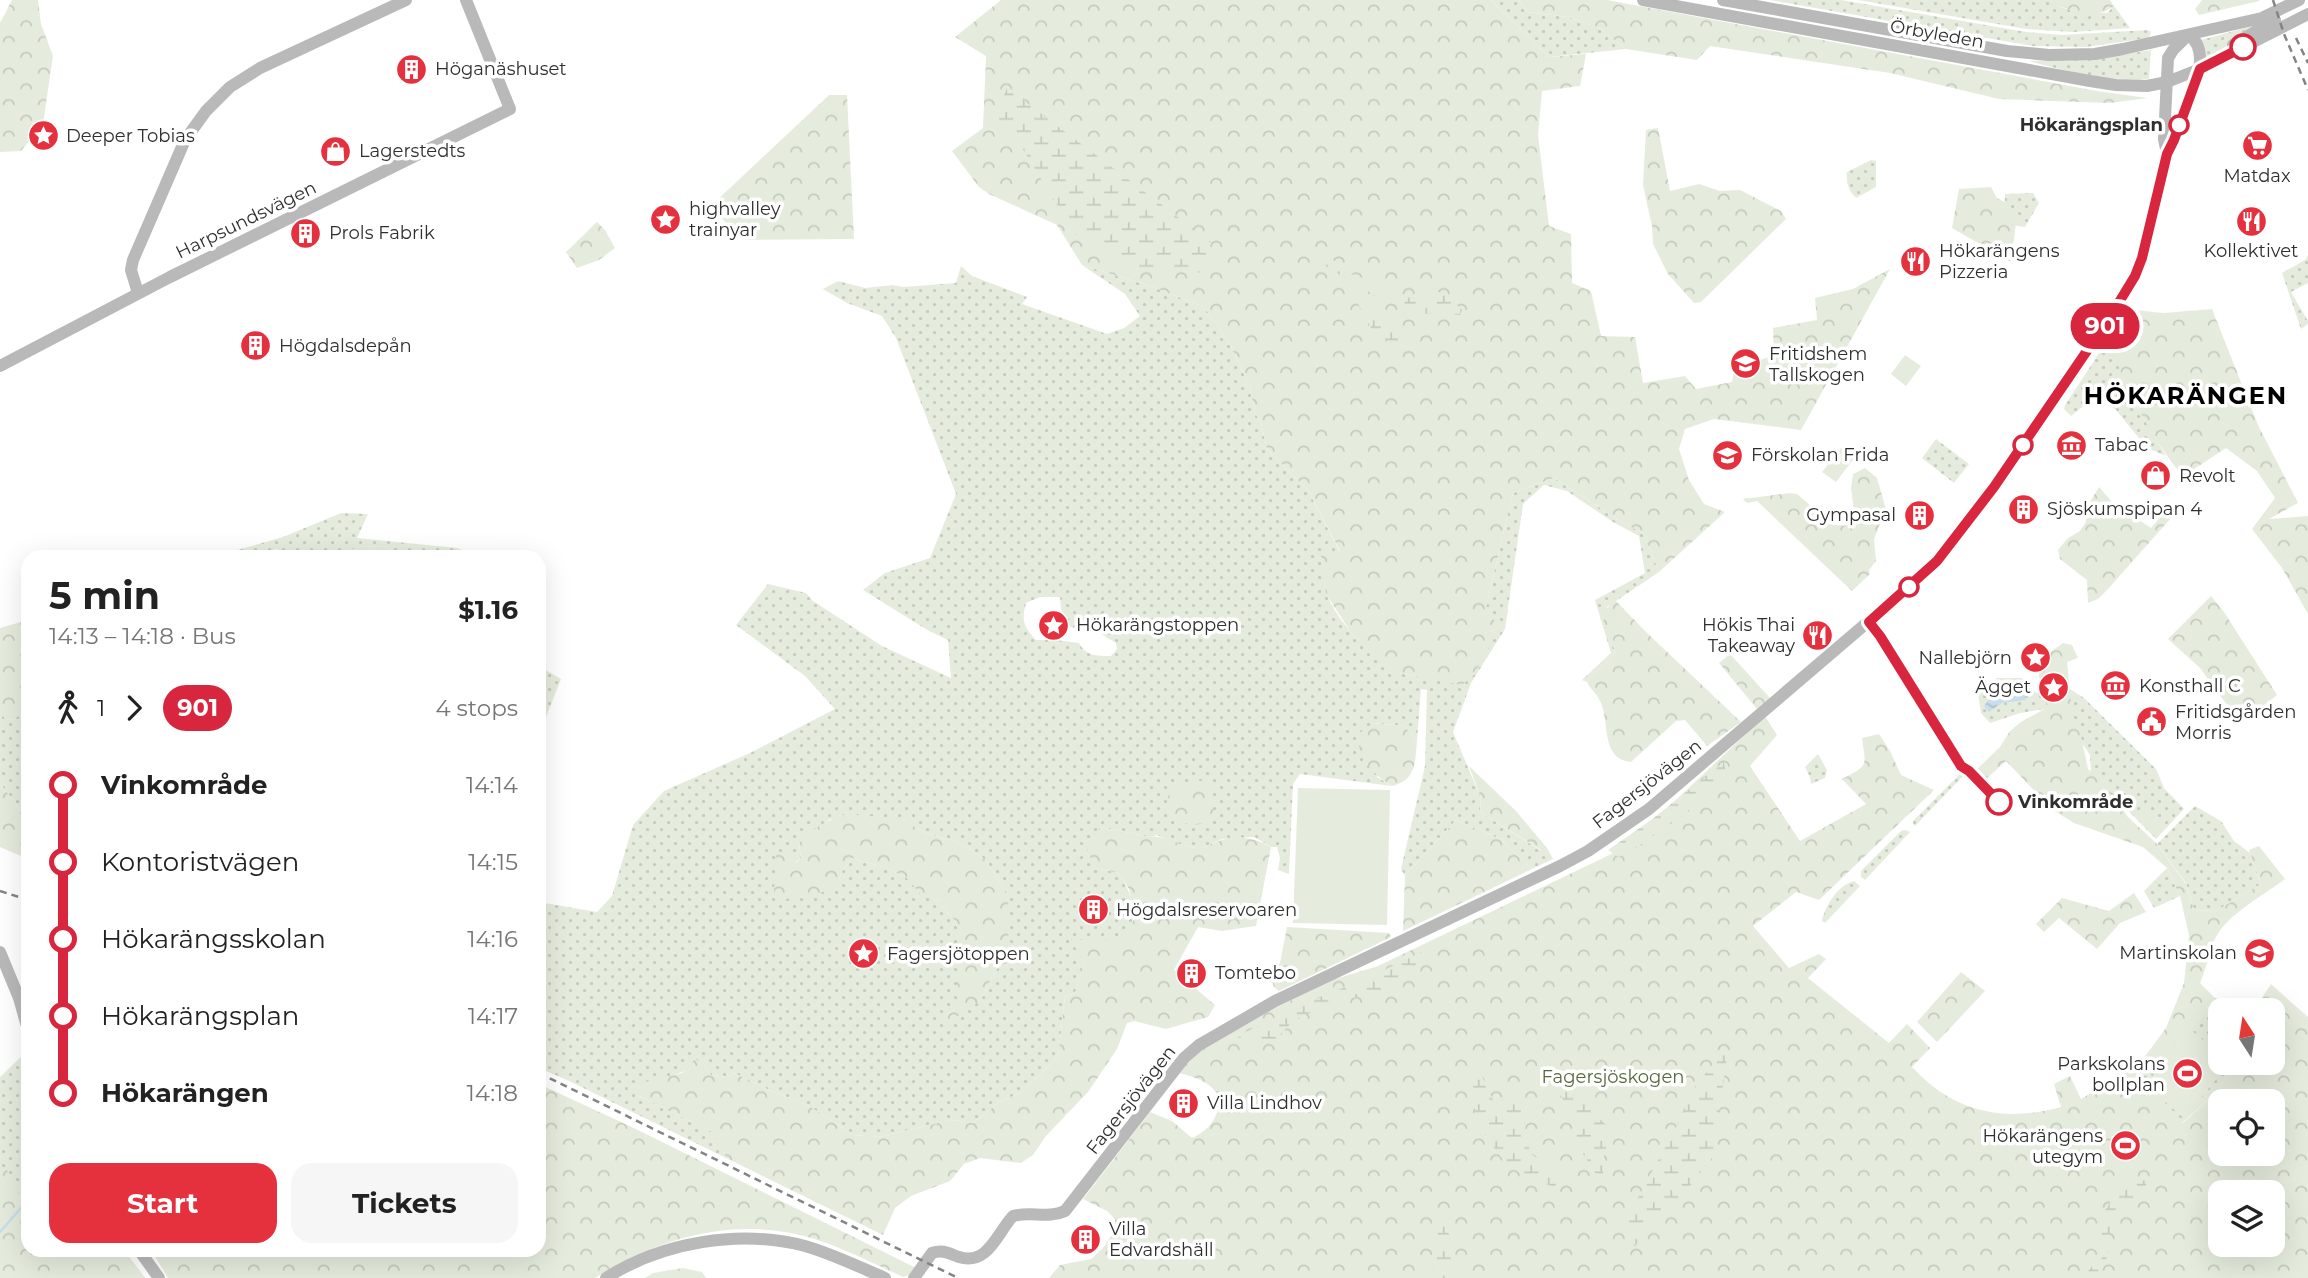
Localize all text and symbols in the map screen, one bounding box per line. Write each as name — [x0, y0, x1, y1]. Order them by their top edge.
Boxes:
street label: Örbyleden — [1888, 15, 1986, 53]
unlabelled marker — [2230, 34, 2256, 60]
building icon: Höganäshuset — [395, 52, 429, 86]
place label: Höganäshuset — [435, 58, 567, 80]
place label: Hökarängsplan — [2020, 114, 2163, 136]
marker: Hökarängsplan — [2169, 115, 2189, 135]
place icon: Deeper Tobias — [26, 119, 60, 153]
place label: Deeper Tobias — [66, 125, 195, 147]
supermarket icon: Matdax — [2240, 128, 2274, 162]
shop icon: Lagerstedts — [319, 134, 353, 168]
place label: Lagerstedts — [359, 140, 466, 162]
place label: Matdax — [2223, 165, 2291, 187]
street label: Harpsundsvägen — [172, 176, 320, 264]
place label: highvalley trainyar — [689, 198, 781, 241]
place icon: highvalley trainyar — [649, 202, 683, 236]
restaurant icon: Kollektivet — [2234, 204, 2268, 238]
building icon: Prols Fabrik — [289, 216, 323, 250]
place label: Prols Fabrik — [329, 222, 435, 244]
place label: Hökarängens Pizzeria — [1939, 240, 2060, 283]
place label: Kollektivet — [2204, 240, 2298, 262]
restaurant icon: Hökarängens Pizzeria — [1899, 244, 1933, 278]
line badge: 901 — [2065, 303, 2145, 349]
text: 901 — [2085, 311, 2125, 340]
building icon: Högdalsdepån — [239, 329, 273, 363]
place label: Högdalsdepån — [279, 335, 412, 357]
place label: Fritidshem Tallskogen — [1769, 343, 1867, 386]
school or university icon: Fritidshem Tallskogen — [1729, 347, 1763, 381]
district label: HÖKARÄNGEN — [2084, 381, 2288, 410]
museum icon: Tabac — [2055, 428, 2089, 462]
place label: Tabac — [2095, 434, 2148, 456]
unlabelled marker — [2013, 435, 2033, 455]
school or university icon: Förskolan Frida — [1711, 438, 1745, 472]
place label: Förskolan Frida — [1751, 444, 1889, 466]
shop icon: Revolt — [2139, 459, 2173, 493]
place label: Revolt — [2179, 465, 2235, 487]
building icon: Sjöskumspipan 4 — [2007, 492, 2041, 526]
building icon: Gympasal — [1902, 498, 1936, 532]
place label: Sjöskumspipan 4 — [2047, 498, 2202, 520]
place label: Gympasal — [1806, 504, 1896, 526]
text: 5 min — [49, 572, 160, 619]
unlabelled marker — [1899, 577, 1919, 597]
text: $1.16 — [458, 594, 518, 626]
place icon: Hökarängstoppen — [1036, 608, 1070, 642]
place label: Hökarängstoppen — [1076, 614, 1239, 636]
place label: Hökis Thai Takeaway — [1702, 614, 1795, 657]
restaurant icon: Hökis Thai Takeaway — [1801, 618, 1835, 652]
text: 14:13 – 14:18 · Bus — [49, 622, 236, 650]
place icon: Nallebjörn — [2018, 641, 2052, 675]
place label: Nallebjörn — [1919, 647, 2012, 669]
museum icon: Konsthall C — [2099, 669, 2133, 703]
place icon: Ägget — [2037, 670, 2071, 704]
place label: Konsthall C — [2139, 675, 2241, 697]
place label: Ägget — [1975, 676, 2031, 698]
icon: walk — [49, 689, 87, 727]
icon: forward — [115, 689, 153, 727]
text: 901 — [177, 693, 218, 722]
text: 1 — [97, 694, 105, 722]
text: 4 stops — [435, 694, 518, 722]
place label: Fritidsgården Morris — [2175, 701, 2296, 744]
public building icon: Fritidsgården Morris — [2135, 705, 2169, 739]
street label: Fagersjövägen — [1588, 735, 1706, 833]
text: Vinkområde — [101, 769, 268, 801]
text: 14:14 — [466, 771, 518, 799]
marker: Vinkområde — [1986, 789, 2012, 815]
place label: Vinkområde — [2017, 791, 2133, 813]
text: Kontoristvägen — [101, 846, 299, 878]
text: 14:15 — [468, 848, 518, 876]
building icon: Högdalsreservoaren — [1076, 893, 1110, 927]
place label: Högdalsreservoaren — [1116, 899, 1297, 921]
text: Hökarängsskolan — [101, 923, 326, 955]
text: 14:16 — [467, 925, 518, 953]
school or university icon: Martinskolan — [2243, 936, 2277, 970]
place icon: Fagersjötoppen — [847, 937, 881, 971]
place label: Martinskolan — [2119, 942, 2237, 964]
place label: Fagersjötoppen — [887, 943, 1030, 965]
building icon: Tomtebo — [1175, 956, 1209, 990]
place label: Tomtebo — [1215, 962, 1296, 984]
north arrow — [2208, 998, 2286, 1074]
map controls — [2208, 998, 2285, 1257]
text: Hökarängsplan — [101, 1000, 299, 1032]
text: 14:17 — [468, 1002, 518, 1030]
street label: Fagersjövägen — [1082, 1041, 1180, 1159]
place label: Parkskolans bollplan — [2057, 1053, 2165, 1096]
sports icon: Parkskolans bollplan — [2171, 1057, 2205, 1091]
park label: Fagersjöskogen — [1542, 1066, 1684, 1088]
text: Hökarängen — [101, 1077, 269, 1109]
text: 14:18 — [466, 1079, 518, 1107]
building icon: Villa Lindhov — [1167, 1086, 1201, 1120]
button: locate — [2208, 1089, 2285, 1166]
place label: Villa Lindhov — [1207, 1092, 1322, 1114]
place label: Hökarängens utegym — [1982, 1125, 2103, 1168]
sports icon: Hökarängens utegym — [2109, 1129, 2143, 1163]
button: Start — [49, 1163, 277, 1243]
button: Tickets — [291, 1163, 518, 1243]
button: layers — [2208, 1180, 2285, 1257]
place label: Villa Edvardshäll — [1109, 1218, 1214, 1261]
building icon: Villa Edvardshäll — [1069, 1222, 1103, 1256]

